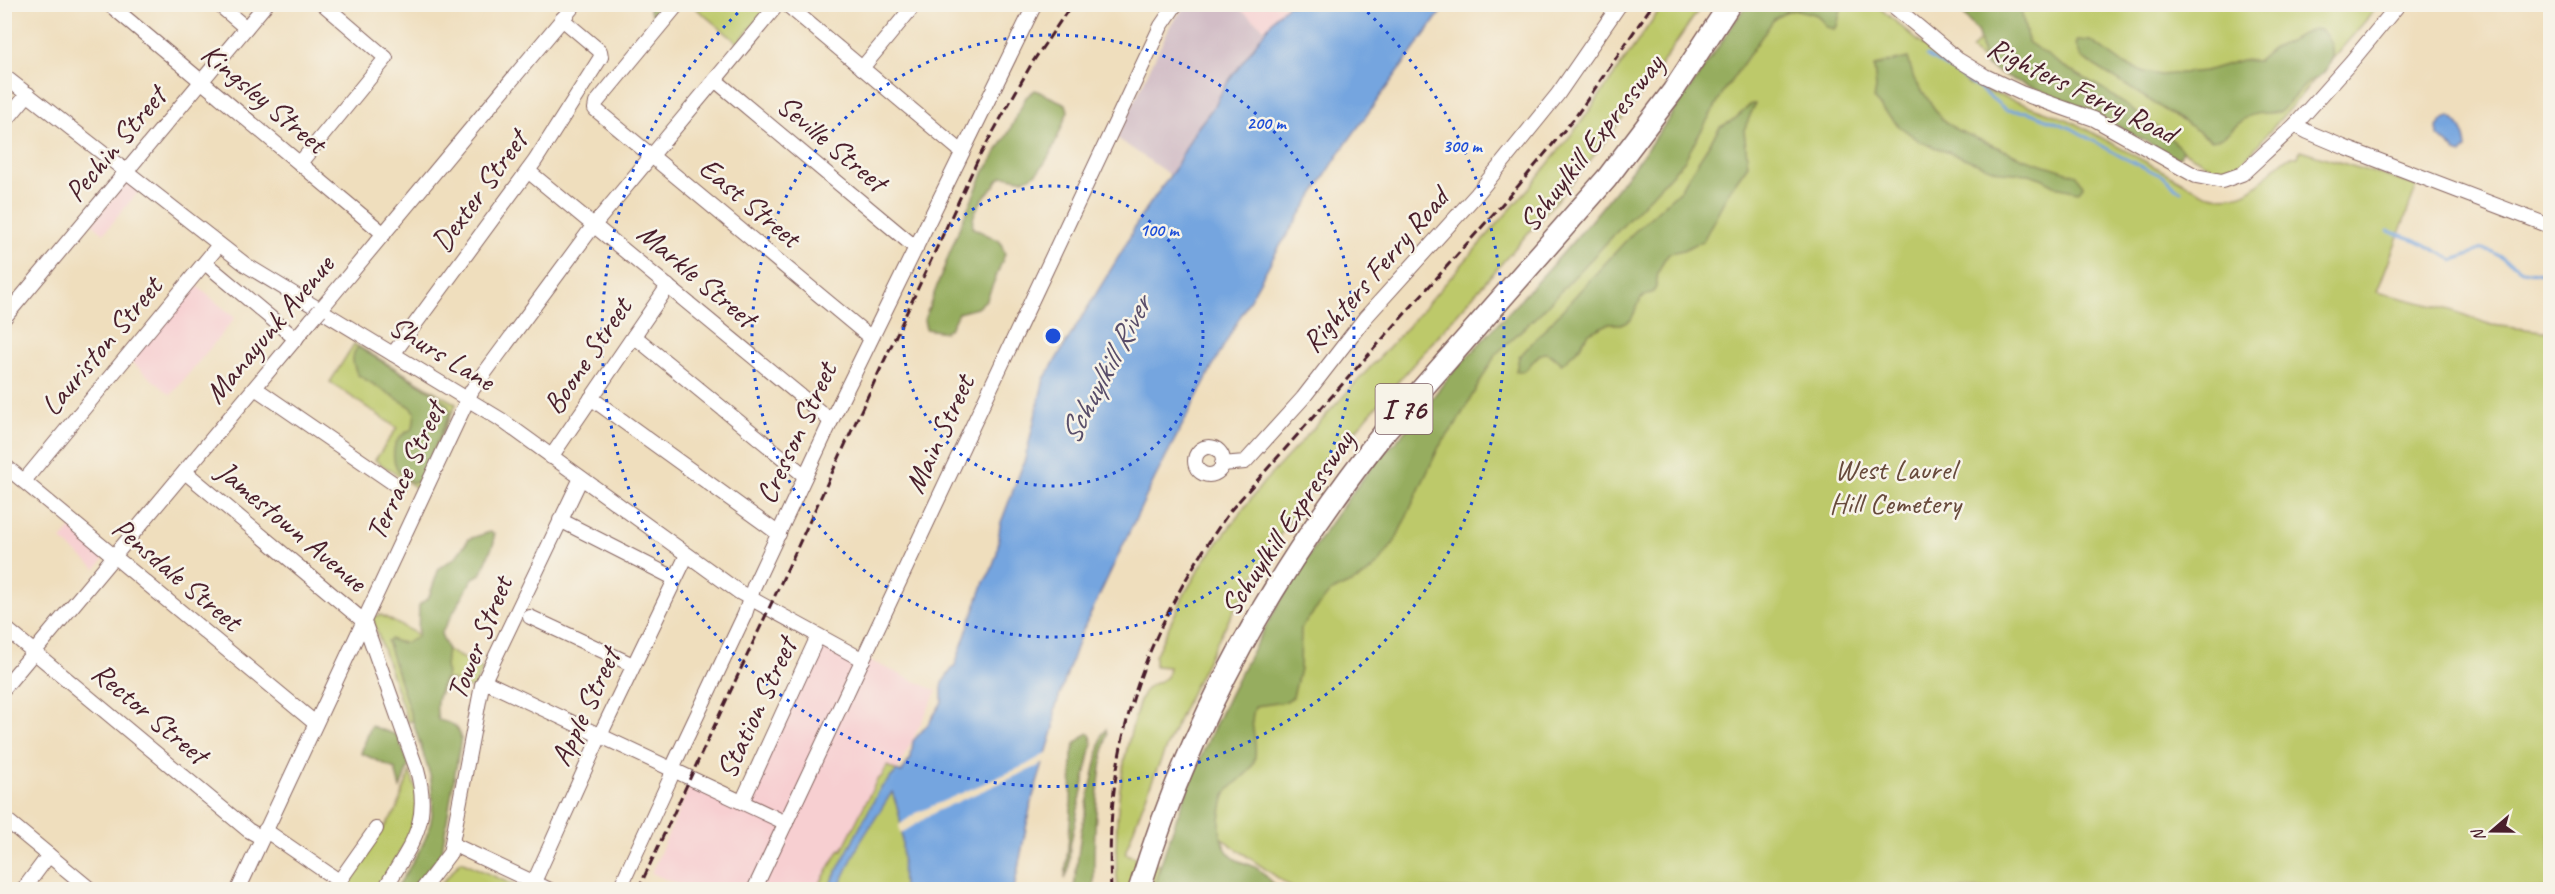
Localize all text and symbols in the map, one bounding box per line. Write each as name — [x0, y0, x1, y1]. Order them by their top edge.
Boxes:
street label: Righters Ferry Road — [1981, 28, 2187, 154]
street label: Kingsley Street — [193, 35, 337, 163]
street label: Schuylkill Expressway — [1510, 45, 1673, 239]
street label: Pechin Street — [56, 75, 177, 209]
street label: Seville Street — [769, 86, 898, 203]
text: 200 m — [1247, 112, 1287, 134]
street label: Dexter Street — [422, 120, 538, 259]
text: 300 m — [1443, 135, 1483, 157]
street label: East Street — [691, 149, 811, 257]
street label: Righters Ferry Road — [1293, 177, 1460, 360]
street label: Markle Street — [630, 214, 767, 338]
text: 100 m — [1140, 219, 1180, 241]
street label: Manayunk Avenue — [196, 245, 344, 411]
street label: Lauriston Street — [32, 266, 172, 423]
water label: Schuylkill River — [1049, 285, 1163, 451]
street label: Boone Street — [534, 288, 641, 421]
street label: Shurs Lane — [382, 307, 504, 400]
centre of rings — [1043, 326, 1063, 346]
street label: Cresson Street — [747, 354, 846, 510]
street label: Main Street — [895, 366, 984, 499]
road number: I 76 — [1376, 384, 1432, 434]
street label: Terrace Street — [357, 392, 455, 546]
street label: Schuylkill Expressway — [1211, 422, 1364, 623]
park label: West Laurel Hill Cemetery — [1829, 450, 1964, 522]
street label: Jamestown Avenue — [208, 451, 377, 601]
street label: Pensdale Street — [104, 509, 252, 641]
street label: Tower Street — [437, 568, 522, 705]
street label: Station Street — [707, 628, 807, 784]
street label: Apple Street — [541, 639, 630, 772]
street label: Rector Street — [84, 653, 219, 775]
north arrow — [2462, 801, 2522, 861]
text: N — [2467, 825, 2490, 844]

